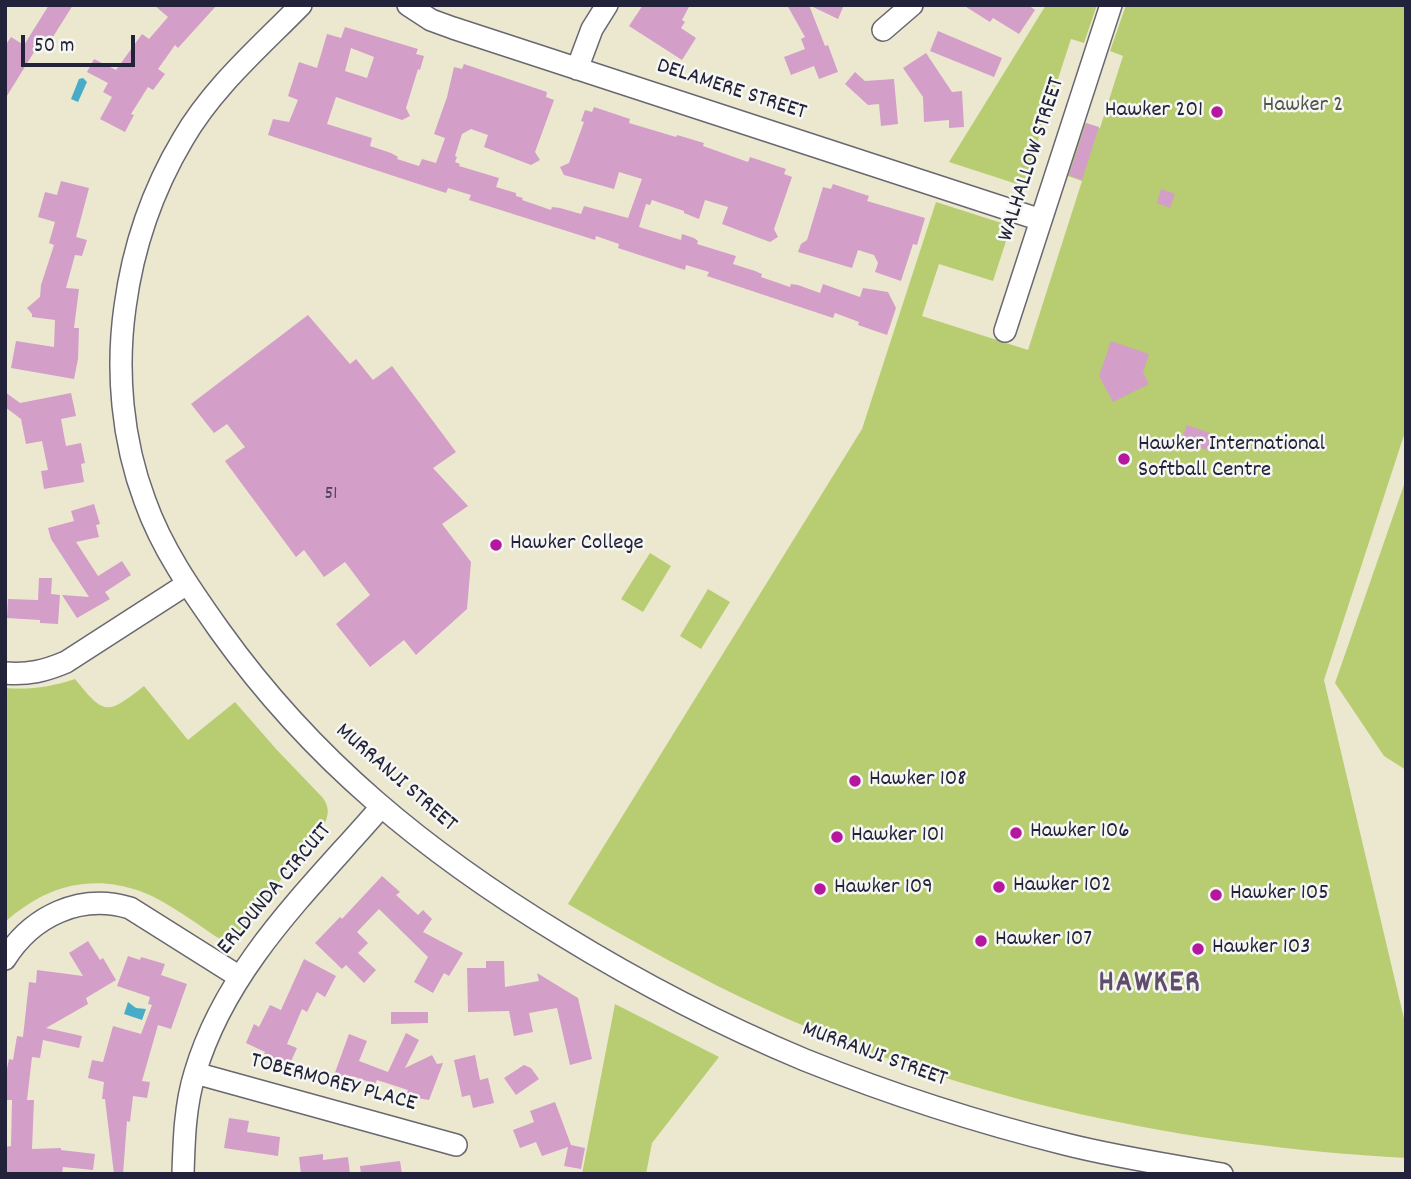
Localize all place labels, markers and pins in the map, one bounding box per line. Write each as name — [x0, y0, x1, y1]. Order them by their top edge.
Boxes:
place label: Hawker 201 — [1105, 98, 1203, 126]
marker: Hawker 201 — [1209, 104, 1225, 120]
place label: Hawker International Softball Centre — [1138, 432, 1325, 486]
marker: Hawker International Softball Centre — [1116, 451, 1132, 467]
place label: Hawker College — [510, 531, 644, 559]
marker: Hawker College — [488, 537, 504, 553]
place label: Hawker 108 — [869, 767, 967, 795]
marker: Hawker 108 — [847, 773, 863, 789]
place label: Hawker 106 — [1030, 819, 1130, 847]
place label: Hawker 101 — [851, 823, 944, 851]
marker: Hawker 106 — [1008, 825, 1024, 841]
marker: Hawker 101 — [829, 829, 845, 845]
place label: Hawker 102 — [1013, 873, 1111, 901]
place label: Hawker 109 — [834, 875, 933, 903]
marker: Hawker 102 — [991, 879, 1007, 895]
marker: Hawker 109 — [812, 881, 828, 897]
place label: Hawker 105 — [1230, 881, 1329, 909]
marker: Hawker 105 — [1208, 887, 1224, 903]
place label: Hawker 107 — [995, 927, 1092, 955]
marker: Hawker 107 — [973, 933, 989, 949]
place label: Hawker 103 — [1212, 935, 1311, 963]
marker: Hawker 103 — [1190, 941, 1206, 957]

